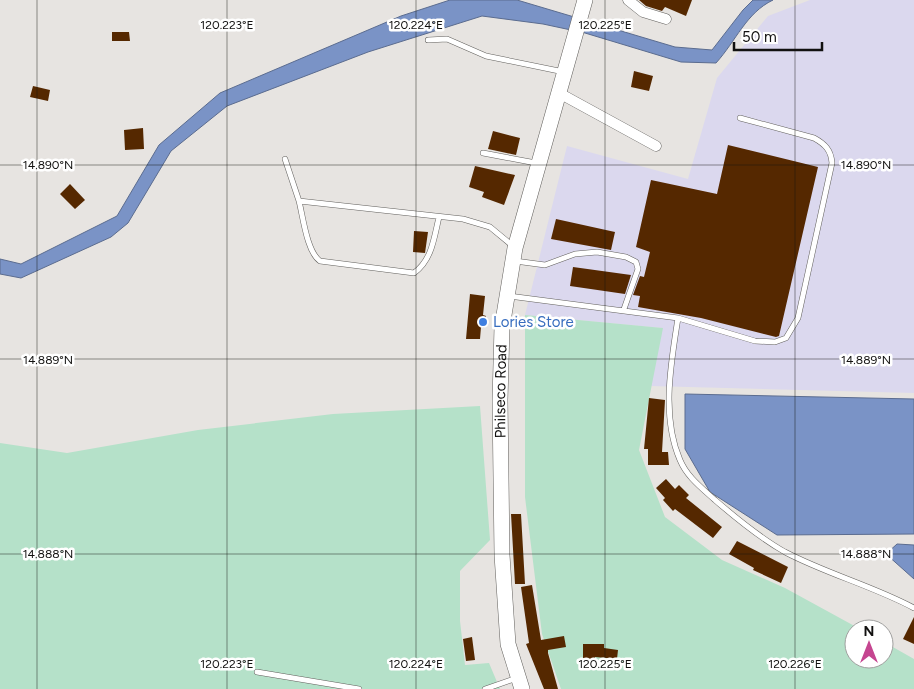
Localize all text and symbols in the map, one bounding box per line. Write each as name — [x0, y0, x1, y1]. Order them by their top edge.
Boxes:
text: 120.223°E — [200, 18, 254, 32]
text: 120.224°E — [389, 18, 443, 32]
text: 120.225°E — [578, 18, 632, 32]
scale bar — [734, 20, 822, 52]
text: 50 m — [742, 28, 777, 46]
text: 14.890°N — [23, 158, 73, 172]
text: 14.890°N — [841, 158, 891, 172]
place label: Lories Store — [493, 313, 574, 331]
marker: Lories Store — [477, 316, 489, 328]
street label: Philseco Road — [491, 344, 511, 439]
text: 14.889°N — [23, 353, 73, 367]
text: 14.889°N — [841, 353, 891, 367]
text: 14.888°N — [23, 547, 73, 561]
text: 14.888°N — [841, 547, 891, 561]
north arrow — [844, 619, 894, 669]
text: N — [864, 623, 874, 640]
text: 120.223°E — [200, 657, 254, 671]
text: 120.224°E — [389, 657, 443, 671]
text: 120.225°E — [578, 657, 632, 671]
text: 120.226°E — [768, 657, 822, 671]

